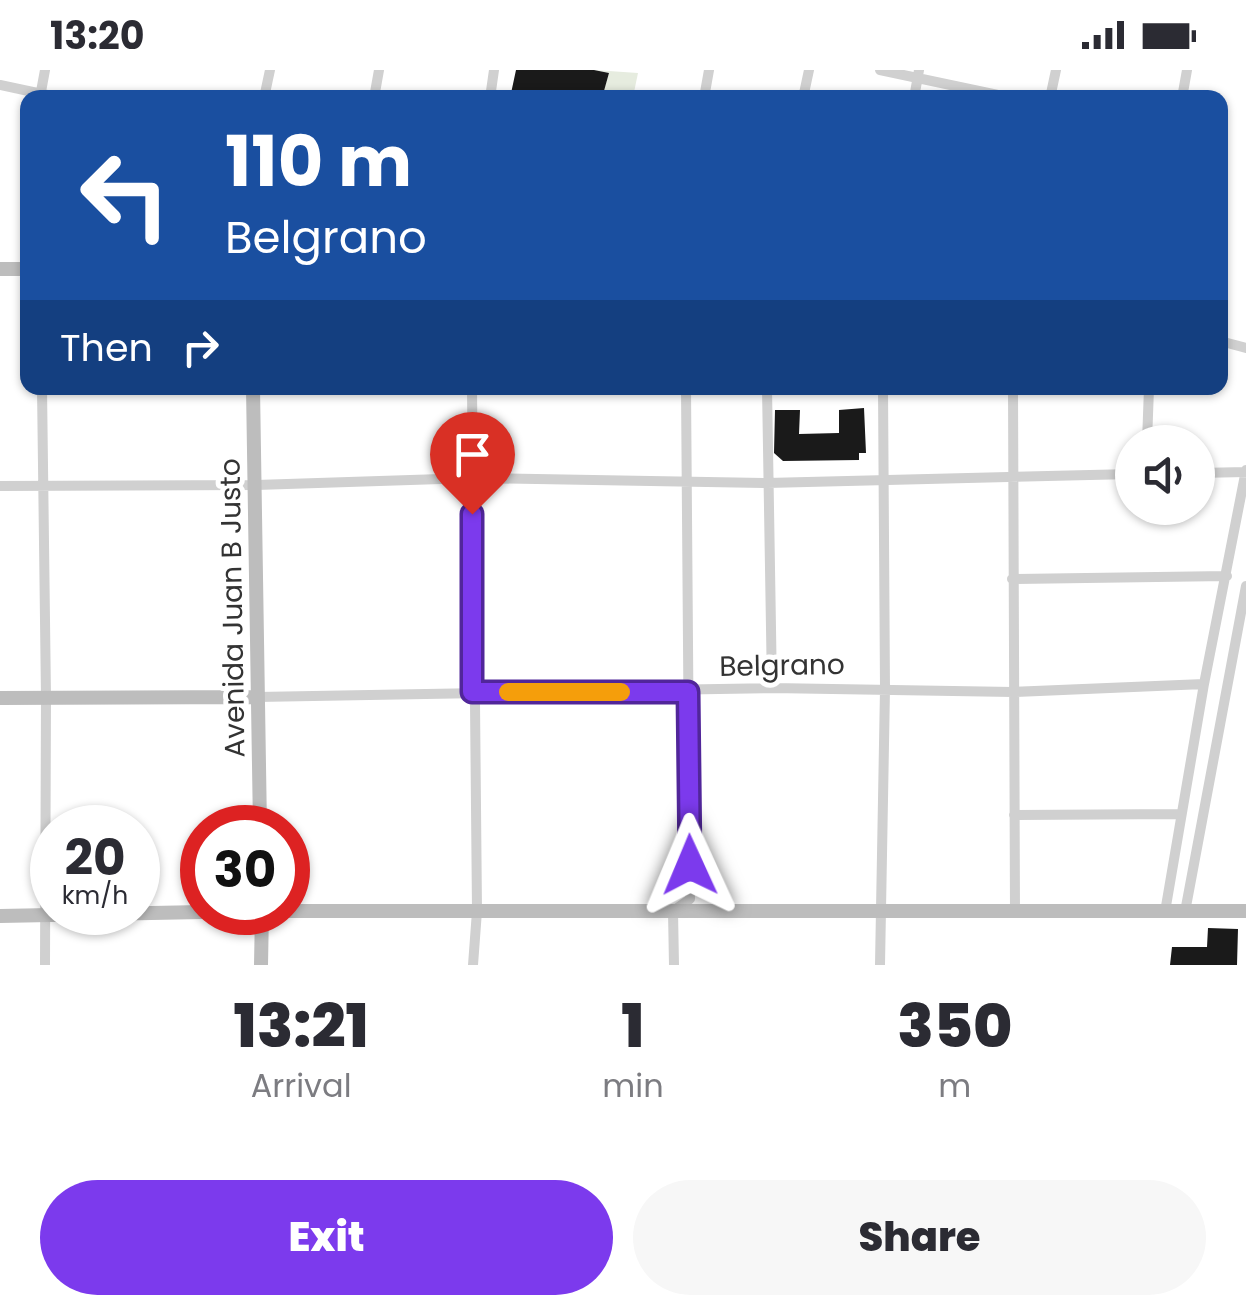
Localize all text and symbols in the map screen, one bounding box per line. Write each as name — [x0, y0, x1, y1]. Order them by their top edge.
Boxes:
text: 13:20 — [50, 9, 145, 62]
text: 110 m — [225, 112, 412, 211]
icon: left — [60, 130, 190, 260]
text: Belgrano — [225, 206, 427, 269]
icon: right — [173, 320, 228, 375]
text: Then — [60, 321, 153, 374]
pin — [430, 412, 515, 515]
map controls — [1115, 425, 1215, 525]
button: sound — [1115, 425, 1215, 525]
icon: arrive — [445, 427, 500, 482]
street label: Avenida Juan B Justo — [210, 458, 255, 758]
street label: Belgrano — [719, 645, 845, 686]
speed limit sign: 30 — [180, 805, 310, 935]
position arrow — [638, 813, 742, 917]
text: 20 — [64, 822, 126, 893]
text: km/h — [62, 878, 128, 913]
text: 13:21 — [234, 984, 369, 1068]
text: 1 — [621, 984, 645, 1068]
text: 350 — [897, 984, 1012, 1068]
text: Arrival — [251, 1063, 352, 1108]
text: min — [602, 1063, 664, 1108]
text: m — [938, 1063, 971, 1108]
button: Exit — [40, 1180, 613, 1295]
button: Share — [633, 1180, 1206, 1295]

